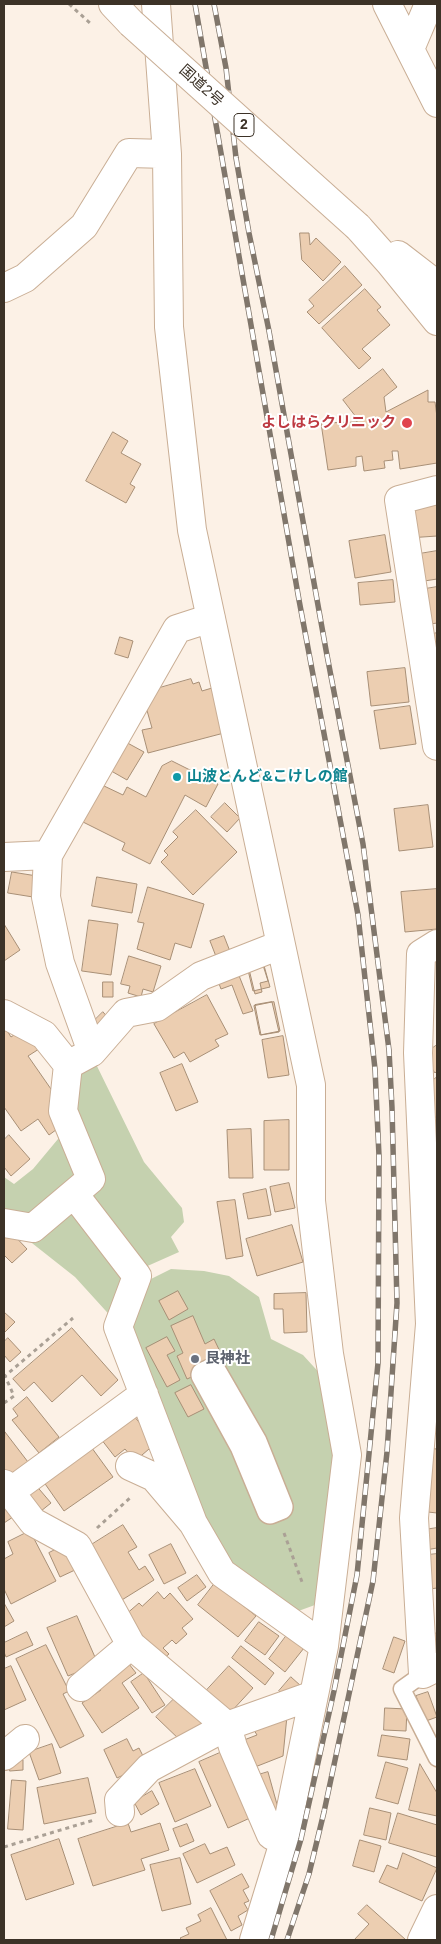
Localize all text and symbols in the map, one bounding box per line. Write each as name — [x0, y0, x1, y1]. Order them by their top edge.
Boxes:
street label: 国道2号 — [175, 61, 227, 111]
road number: 2 — [234, 114, 254, 136]
place label: よしはらクリニック — [261, 414, 396, 432]
marker: よしはらクリニック — [400, 416, 414, 430]
place label: 山波とんど&こけしの館 — [187, 768, 348, 786]
marker: 山波とんど&こけしの館 — [171, 771, 183, 783]
place label: 艮神社 — [205, 1350, 250, 1368]
marker: 艮神社 — [189, 1353, 201, 1365]

